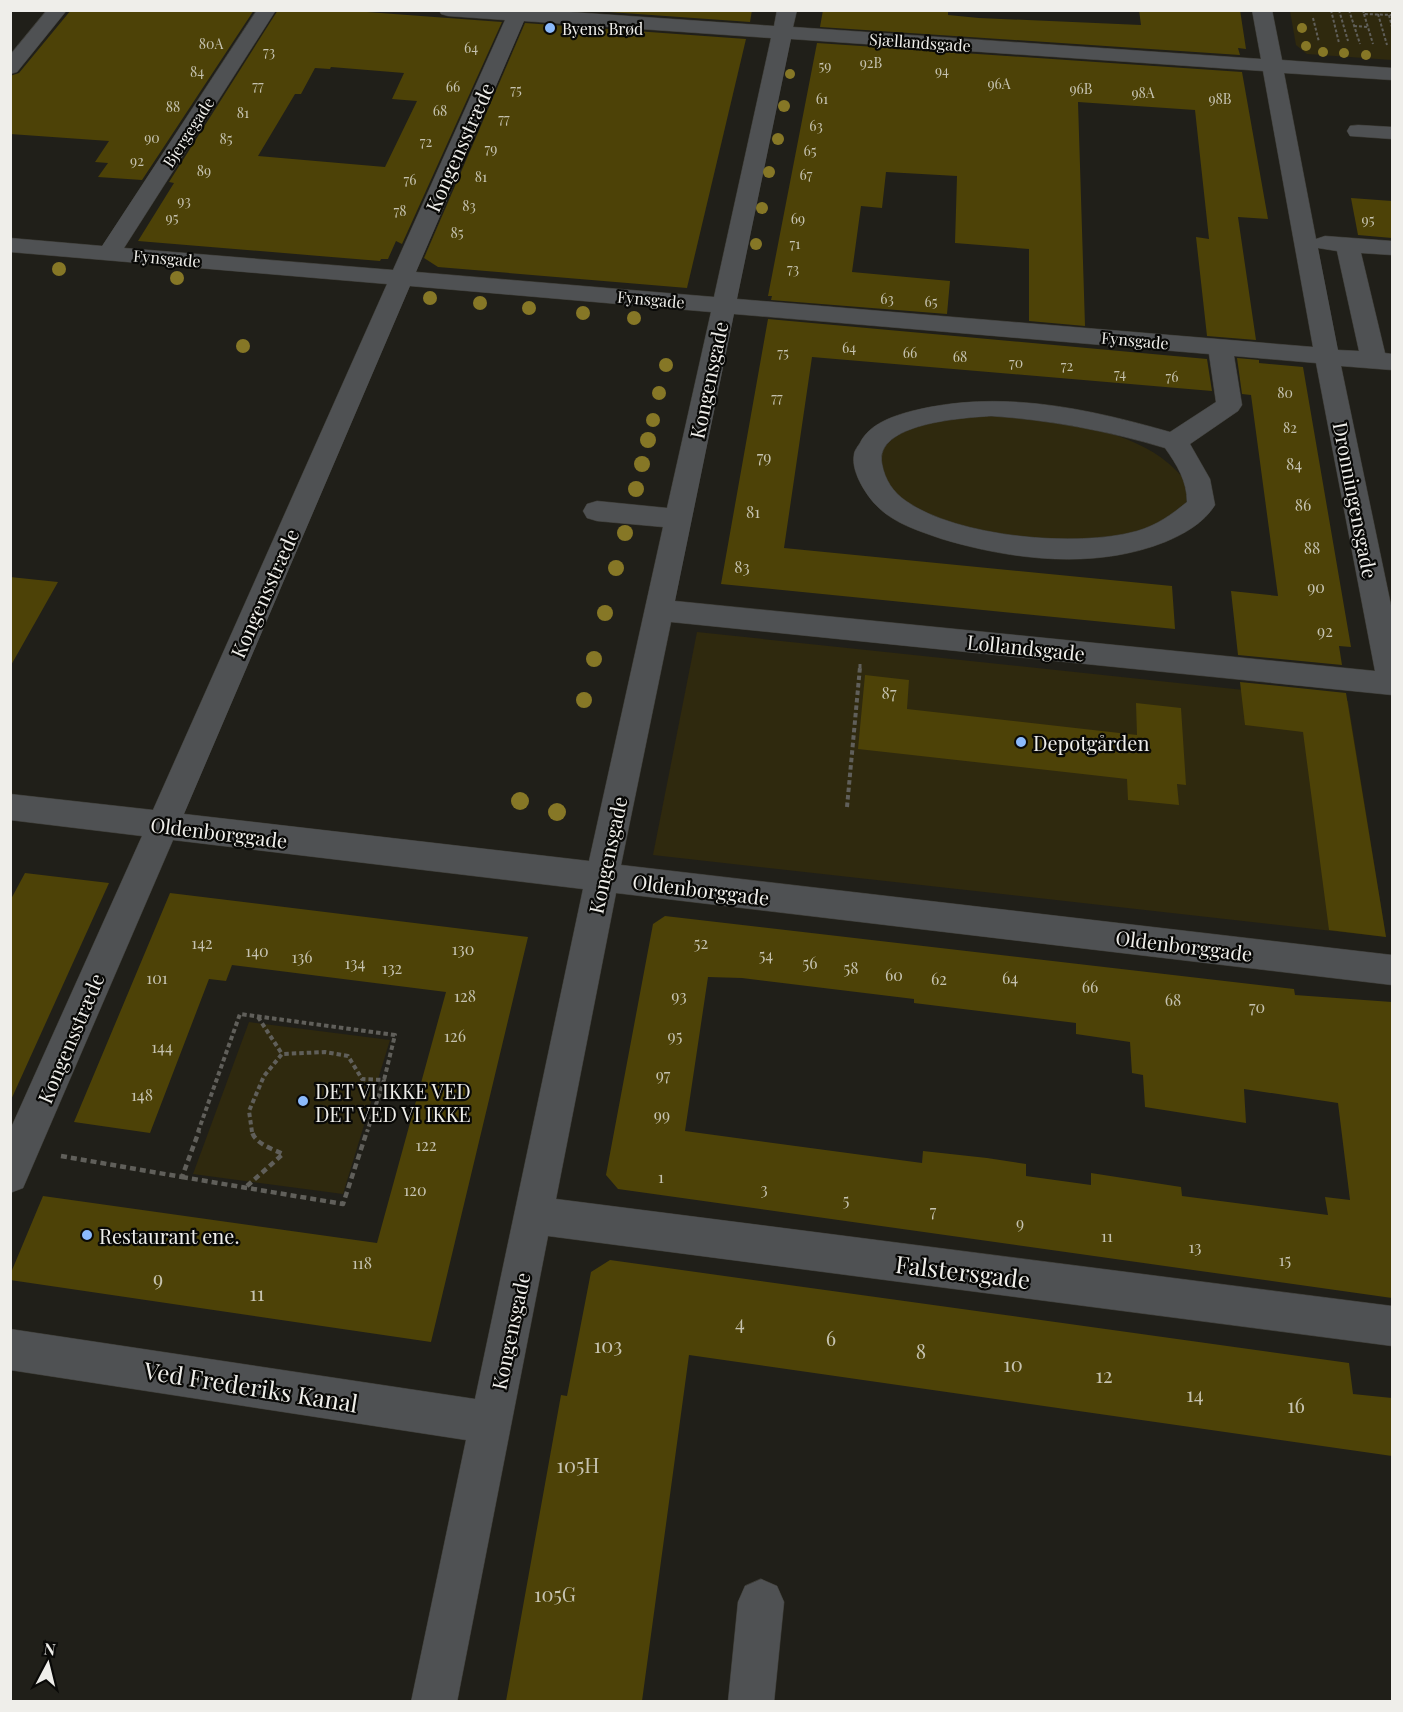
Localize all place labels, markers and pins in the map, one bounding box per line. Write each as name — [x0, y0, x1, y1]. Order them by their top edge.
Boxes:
place label: Byens Brød — [562, 18, 643, 39]
marker: Byens Brød — [543, 21, 557, 35]
place label: Depotgården — [1033, 729, 1149, 756]
marker: Depotgården — [1014, 735, 1028, 749]
place label: DET VI IKKE VED DET VED VI IKKE — [315, 1077, 471, 1127]
marker: DET VI IKKE VED DET VED VI IKKE — [296, 1094, 310, 1108]
place label: Restaurant ene. — [99, 1222, 239, 1249]
marker: Restaurant ene. — [80, 1228, 94, 1242]

